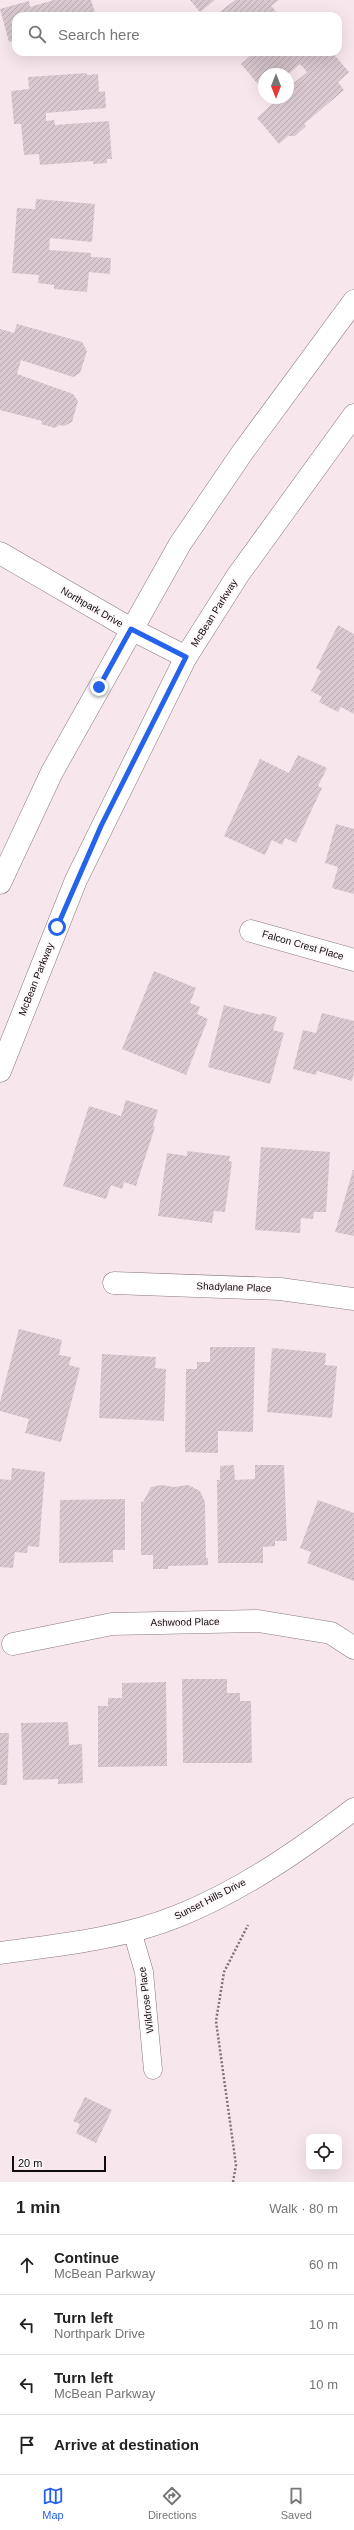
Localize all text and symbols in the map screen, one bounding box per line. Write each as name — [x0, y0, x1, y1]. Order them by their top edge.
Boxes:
search box — [12, 12, 342, 56]
icon: search — [26, 23, 48, 45]
text: Search here — [58, 26, 140, 43]
north arrow — [258, 68, 294, 104]
street label: McBean Parkway — [189, 577, 239, 649]
street label: Northpark Drive — [59, 585, 125, 629]
route end — [90, 678, 108, 696]
route start — [48, 918, 66, 936]
street label: Falcon Crest Place — [261, 928, 346, 962]
street label: McBean Parkway — [16, 941, 56, 1017]
street label: Shadylane Place — [196, 1280, 272, 1294]
street label: Ashwood Place — [150, 1616, 220, 1628]
street label: Sunset Hills Drive — [172, 1876, 248, 1922]
street label: Wildrose Place — [136, 1966, 156, 2034]
map controls — [306, 2134, 342, 2170]
button: locate — [306, 2134, 342, 2170]
scale bar — [12, 2154, 106, 2173]
text: 20 m — [18, 2157, 42, 2169]
text: 1 min — [16, 2198, 60, 2217]
text: Walk · 80 m — [269, 2201, 338, 2216]
text: Continue — [54, 2249, 119, 2266]
icon: ahead — [16, 2254, 38, 2276]
text: 60 m — [309, 2257, 338, 2272]
text: McBean Parkway — [54, 2266, 155, 2281]
text: Turn left — [54, 2309, 113, 2326]
icon: left — [16, 2314, 38, 2336]
text: 10 m — [309, 2317, 338, 2332]
text: Northpark Drive — [54, 2326, 145, 2341]
text: Turn left — [54, 2369, 113, 2386]
icon: left — [16, 2374, 38, 2396]
text: 10 m — [309, 2377, 338, 2392]
text: McBean Parkway — [54, 2386, 155, 2401]
icon: arrive — [16, 2434, 38, 2456]
text: Arrive at destination — [54, 2436, 199, 2453]
tab: Map — [42, 2485, 64, 2521]
tab: Directions — [148, 2485, 197, 2521]
tab: Saved — [281, 2485, 312, 2521]

